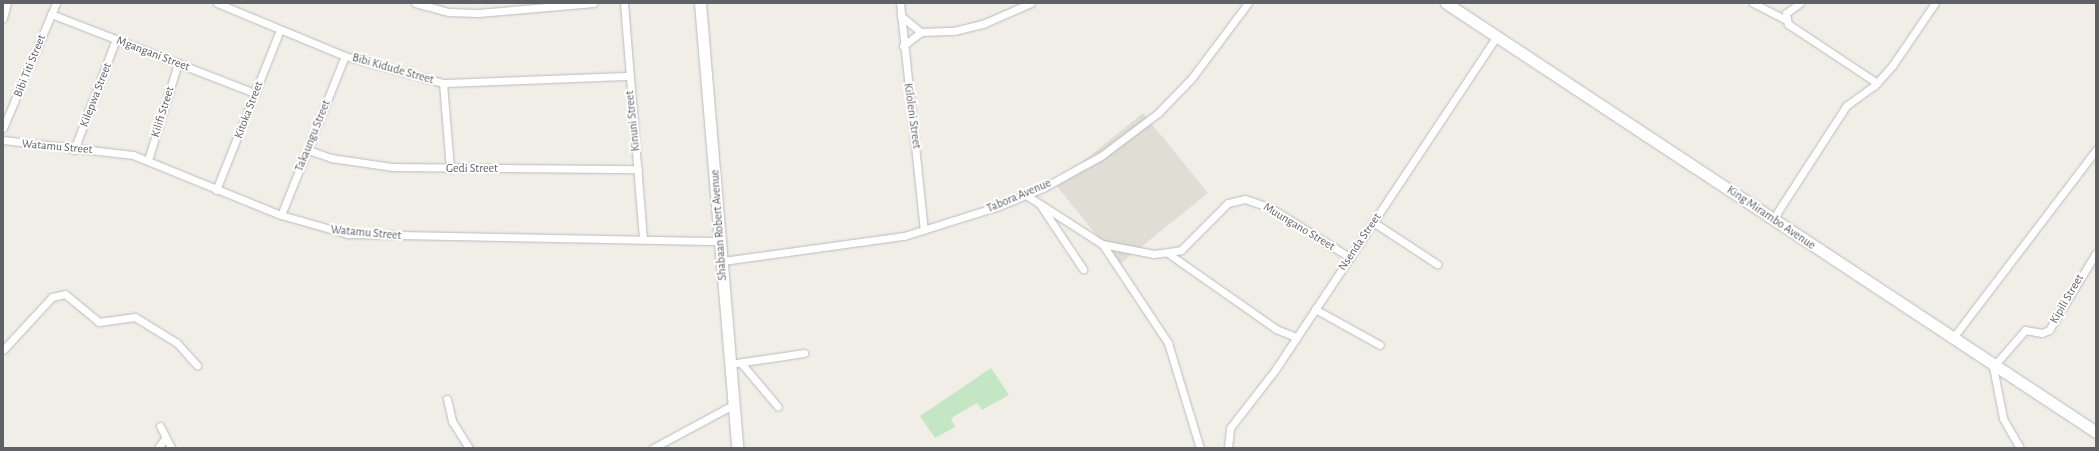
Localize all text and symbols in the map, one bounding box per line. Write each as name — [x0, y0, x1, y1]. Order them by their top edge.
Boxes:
street label: Bibi Titi Street — [11, 33, 49, 99]
street label: Mgangani Street — [114, 33, 192, 75]
street label: Bibi Kidude Street — [351, 50, 435, 88]
street label: Kilepwa Street — [77, 61, 115, 129]
street label: Kitoka Street — [232, 79, 266, 141]
street label: Kiloleni Street — [900, 82, 924, 150]
street label: Kilifi Street — [148, 85, 178, 139]
street label: Kinuni Street — [623, 90, 643, 152]
street label: Takaungu Street — [292, 98, 334, 174]
street label: Watamu Street — [21, 137, 93, 157]
street label: Gedi Street — [446, 162, 498, 176]
street label: Shabaan Robert Avenue — [708, 169, 730, 281]
street label: Tabora Avenue — [985, 176, 1053, 216]
street label: King Mirambo Avenue — [1724, 183, 1818, 253]
street label: Muungano Street — [1261, 200, 1337, 254]
street label: Nsenda Street — [1336, 211, 1384, 273]
street label: Watamu Street — [330, 223, 402, 243]
street label: Kipili Street — [2047, 272, 2087, 326]

